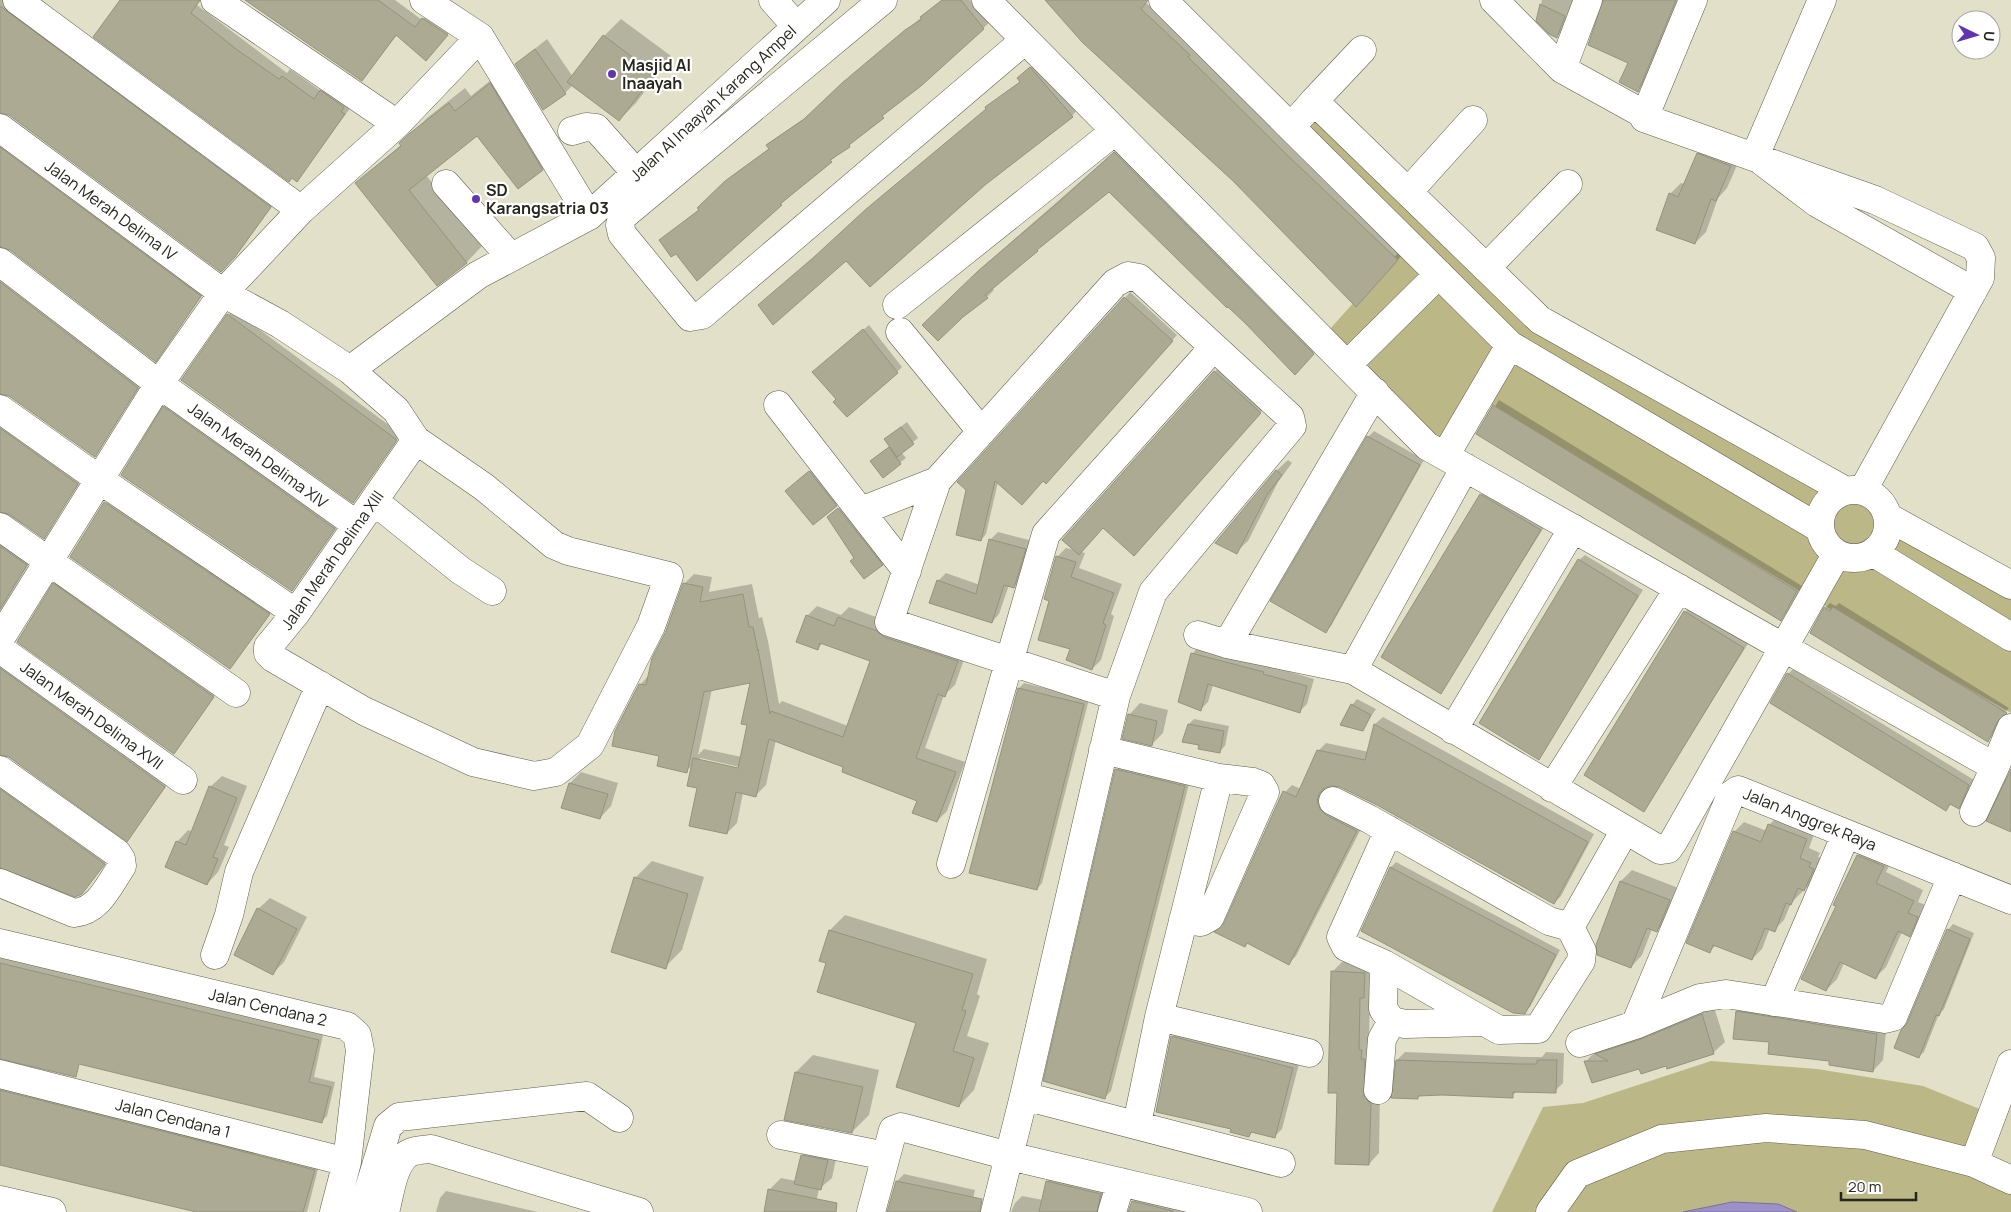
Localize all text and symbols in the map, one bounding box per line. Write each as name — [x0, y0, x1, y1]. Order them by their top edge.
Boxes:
north arrow — [1951, 10, 2001, 60]
street label: Jalan Al Inaayah Karang Ampel — [625, 20, 801, 186]
text: U — [1980, 30, 1999, 42]
place label: Masjid Al Inaayah — [622, 54, 691, 94]
marker: Masjid Al Inaayah — [606, 68, 618, 80]
street label: Jalan Merah Delima IV — [41, 155, 182, 266]
place label: SD Karangsatria 03 — [486, 179, 609, 219]
marker: SD Karangsatria 03 — [470, 193, 482, 205]
street label: Jalan Merah Delima XIV — [184, 397, 333, 513]
street label: Jalan Merah Delima XIII — [275, 486, 389, 634]
street label: Jalan Merah Delima XVII — [16, 656, 168, 774]
street label: Jalan Anggrek Raya — [1740, 782, 1880, 856]
street label: Jalan Cendana 2 — [207, 983, 329, 1031]
street label: Jalan Cendana 1 — [113, 1093, 233, 1143]
scale bar — [1841, 1170, 1916, 1202]
text: 20 m — [1848, 1176, 1881, 1197]

